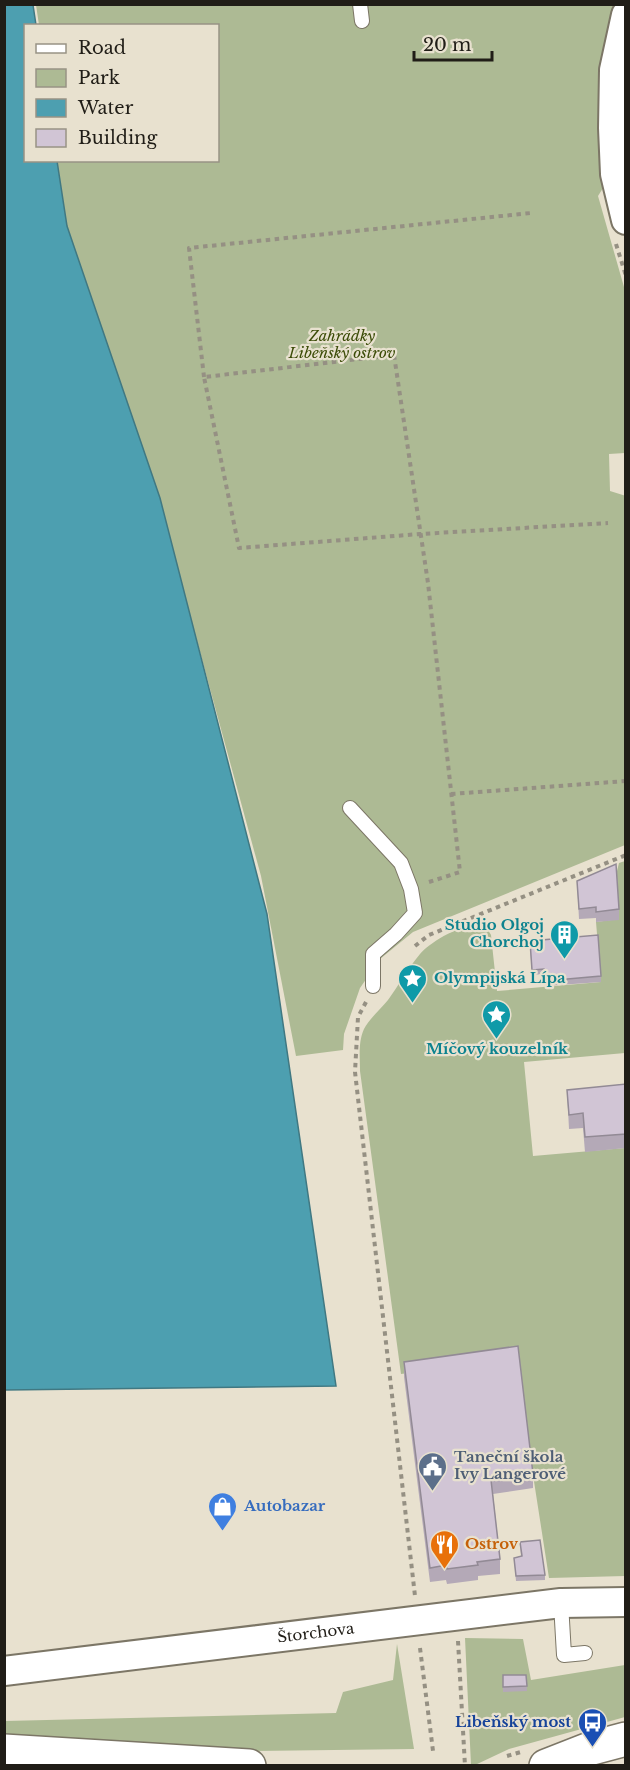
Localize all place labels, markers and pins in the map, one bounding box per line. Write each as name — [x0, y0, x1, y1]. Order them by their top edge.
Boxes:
place label: Studio Olgoj Chorchoj — [445, 915, 544, 951]
building icon: Studio Olgoj Chorchoj — [549, 918, 581, 960]
place icon: Olympijská Lípa — [397, 962, 429, 1004]
place label: Olympijská Lípa — [434, 968, 566, 987]
place icon: Míčový kouzelník — [481, 998, 513, 1040]
place label: Míčový kouzelník — [426, 1039, 569, 1058]
place label: Taneční škola Ivy Langerové — [454, 1447, 566, 1483]
public building icon: Taneční škola Ivy Langerové — [417, 1450, 449, 1492]
shop icon: Autobazar — [207, 1490, 239, 1532]
place label: Autobazar — [243, 1496, 326, 1515]
restaurant icon: Ostrov — [428, 1528, 460, 1570]
place label: Ostrov — [465, 1534, 519, 1553]
bus stop icon: Libeňský most — [576, 1706, 608, 1748]
place label: Libeňský most — [455, 1712, 571, 1731]

